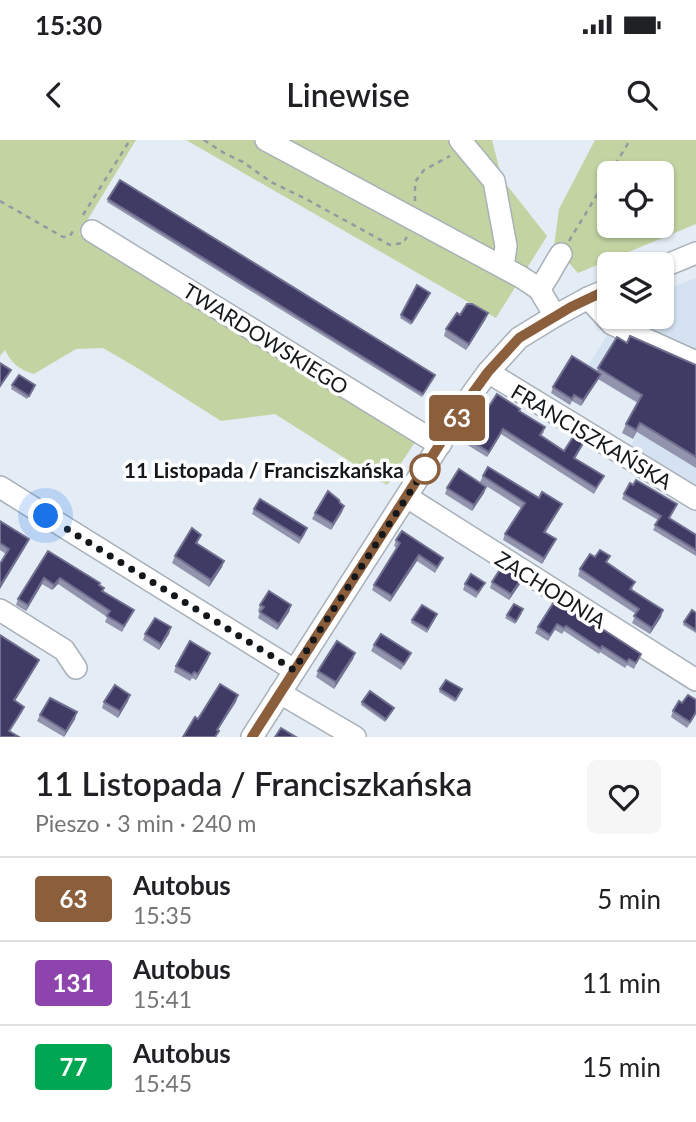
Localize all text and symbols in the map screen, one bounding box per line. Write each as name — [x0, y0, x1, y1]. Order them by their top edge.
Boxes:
text: 15:30 — [35, 9, 102, 41]
text: Linewise — [286, 75, 410, 114]
icon: back — [35, 76, 73, 114]
icon: search — [623, 76, 661, 114]
map controls — [597, 161, 674, 329]
button: locate — [597, 161, 674, 238]
button: layers — [597, 252, 674, 329]
street label: TWARDOWSKIEGO — [179, 277, 353, 399]
street label: FRANCISZKAŃSKA — [507, 378, 677, 494]
line badge: 63 — [426, 395, 489, 441]
text: 63 — [443, 403, 471, 432]
marker: 11 Listopada / Franciszkańska — [410, 454, 440, 484]
place label: 11 Listopada / Franciszkańska — [124, 457, 404, 482]
your location — [28, 498, 63, 533]
street label: ZACHODNIA — [491, 545, 611, 633]
button: heart — [587, 760, 661, 834]
text: 11 Listopada / Franciszkańska — [35, 763, 472, 803]
text: Pieszo · 3 min · 240 m — [35, 809, 256, 837]
text: Autobus — [133, 869, 231, 901]
text: 5 min — [597, 883, 661, 915]
text: 63 — [60, 884, 87, 913]
text: 15:35 — [133, 901, 192, 929]
text: Autobus — [133, 953, 231, 985]
text: 11 min — [582, 967, 661, 999]
text: 131 — [53, 968, 94, 997]
text: 15:41 — [133, 985, 192, 1013]
text: Autobus — [133, 1037, 231, 1069]
text: 15 min — [582, 1051, 661, 1083]
text: 77 — [60, 1052, 87, 1081]
text: 15:45 — [133, 1069, 192, 1097]

